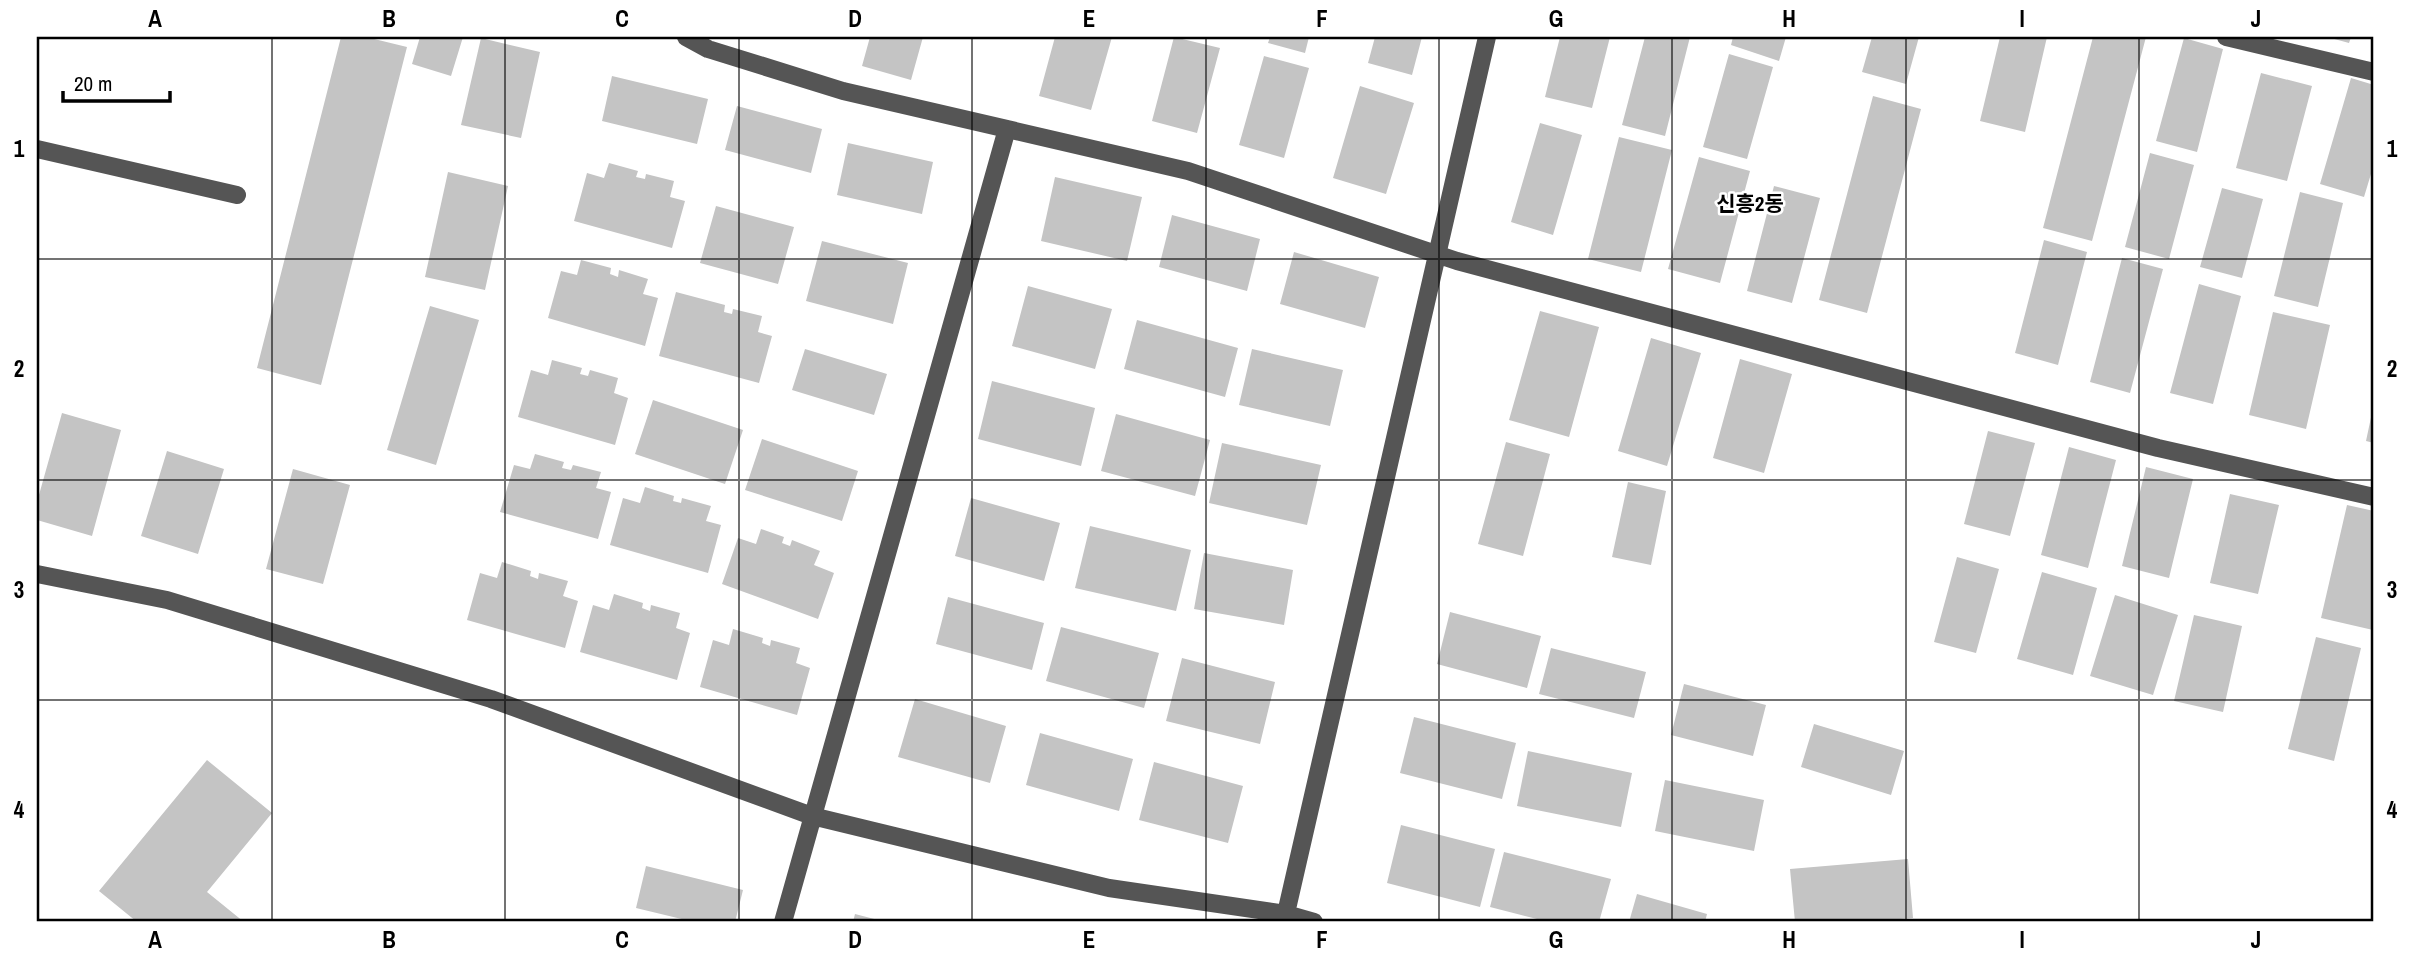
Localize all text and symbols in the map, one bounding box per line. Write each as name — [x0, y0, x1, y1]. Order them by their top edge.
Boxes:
text: A — [148, 3, 162, 34]
text: B — [382, 3, 396, 34]
text: C — [615, 3, 629, 34]
text: D — [848, 3, 862, 34]
text: E — [1083, 3, 1095, 34]
text: F — [1316, 3, 1328, 34]
text: G — [1549, 3, 1563, 34]
text: H — [1782, 3, 1796, 34]
text: I — [2019, 3, 2025, 34]
text: J — [2251, 3, 2261, 34]
scale bar — [63, 60, 170, 104]
text: 20 m — [74, 69, 112, 98]
text: 1 — [14, 133, 25, 164]
text: 1 — [2387, 133, 2398, 164]
district label: 신흥2동 — [1716, 189, 1784, 218]
text: 2 — [14, 353, 24, 384]
text: 2 — [2387, 353, 2397, 384]
text: 3 — [14, 574, 24, 605]
text: 3 — [2387, 574, 2397, 605]
text: 4 — [14, 794, 25, 825]
text: 4 — [2387, 794, 2398, 825]
text: A — [148, 924, 162, 955]
text: B — [382, 924, 396, 955]
text: C — [615, 924, 629, 955]
text: D — [848, 924, 862, 955]
text: E — [1083, 924, 1095, 955]
text: F — [1316, 924, 1328, 955]
text: G — [1549, 924, 1563, 955]
text: H — [1782, 924, 1796, 955]
text: I — [2019, 924, 2025, 955]
text: J — [2251, 924, 2261, 955]

